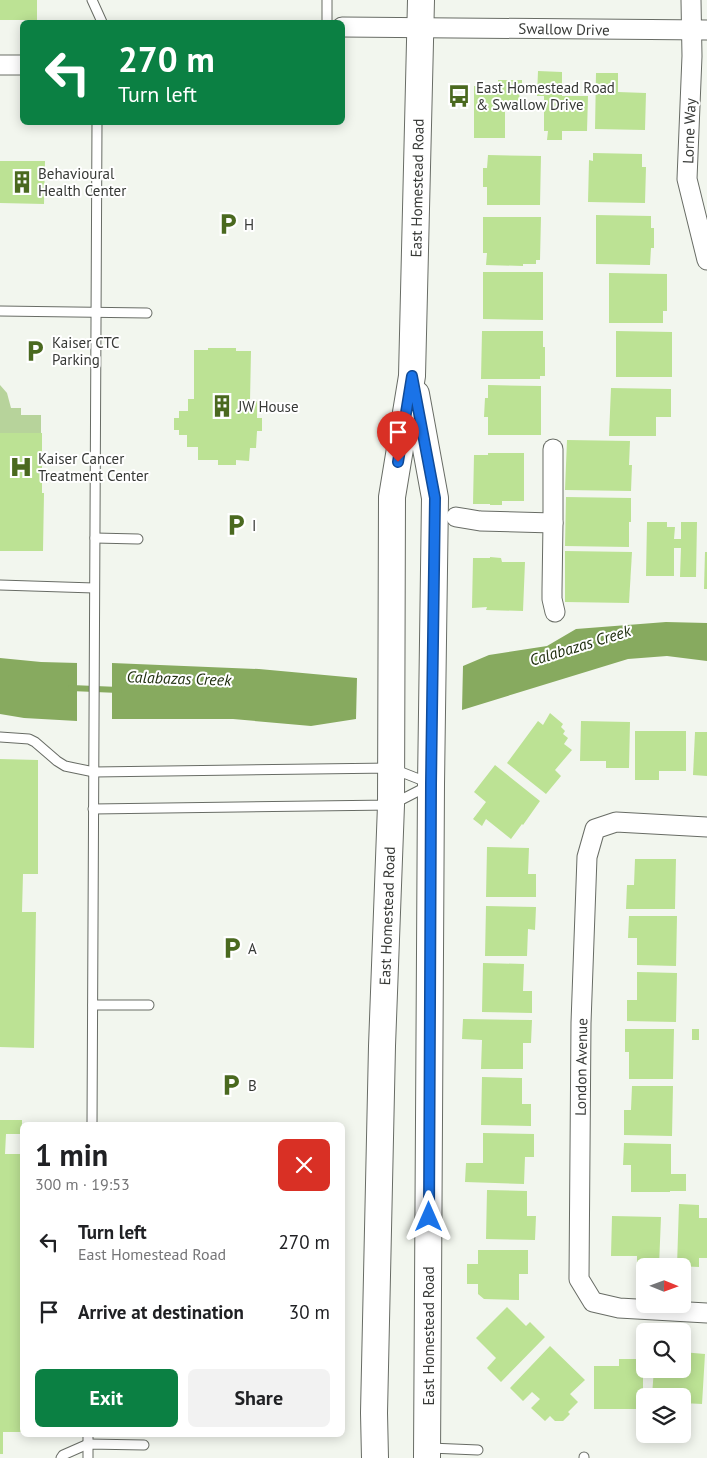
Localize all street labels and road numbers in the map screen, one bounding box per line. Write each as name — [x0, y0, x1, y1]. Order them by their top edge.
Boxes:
street label: Swallow Drive — [518, 19, 610, 39]
street label: Lorne Way — [678, 98, 700, 164]
street label: East Homestead Road — [406, 118, 428, 258]
street label: East Homestead Road — [375, 846, 399, 986]
street label: London Avenue — [571, 1018, 591, 1116]
street label: East Homestead Road — [419, 1267, 438, 1405]

